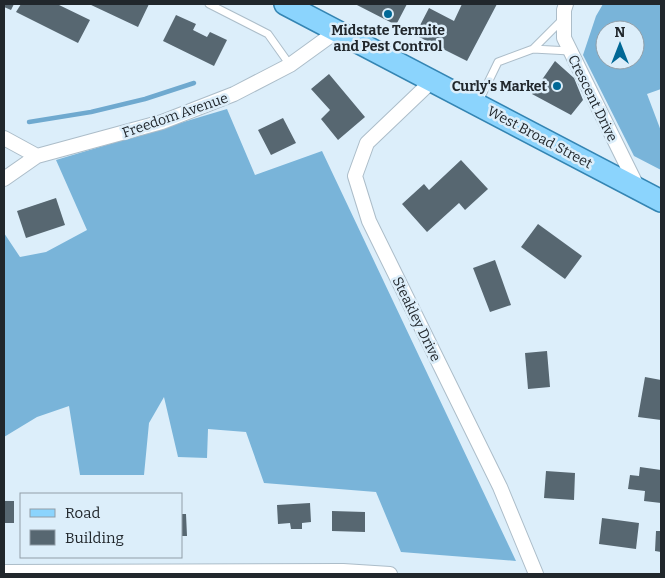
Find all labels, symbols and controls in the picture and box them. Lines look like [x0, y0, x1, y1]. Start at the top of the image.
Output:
marker: Midstate Termite and Pest Control [382, 8, 394, 20]
north arrow [595, 20, 645, 70]
place label: Midstate Termite and Pest Control [331, 22, 445, 55]
text: N [615, 24, 626, 41]
street label: Crescent Drive [564, 52, 621, 144]
place label: Curly's Market [452, 78, 547, 95]
marker: Curly's Market [551, 80, 563, 92]
street label: Freedom Avenue [120, 89, 230, 142]
street label: West Broad Street [484, 103, 595, 172]
street label: Steakley Drive [389, 274, 444, 364]
legend [20, 493, 182, 558]
text: Road [65, 504, 100, 522]
text: Building [65, 529, 124, 547]

